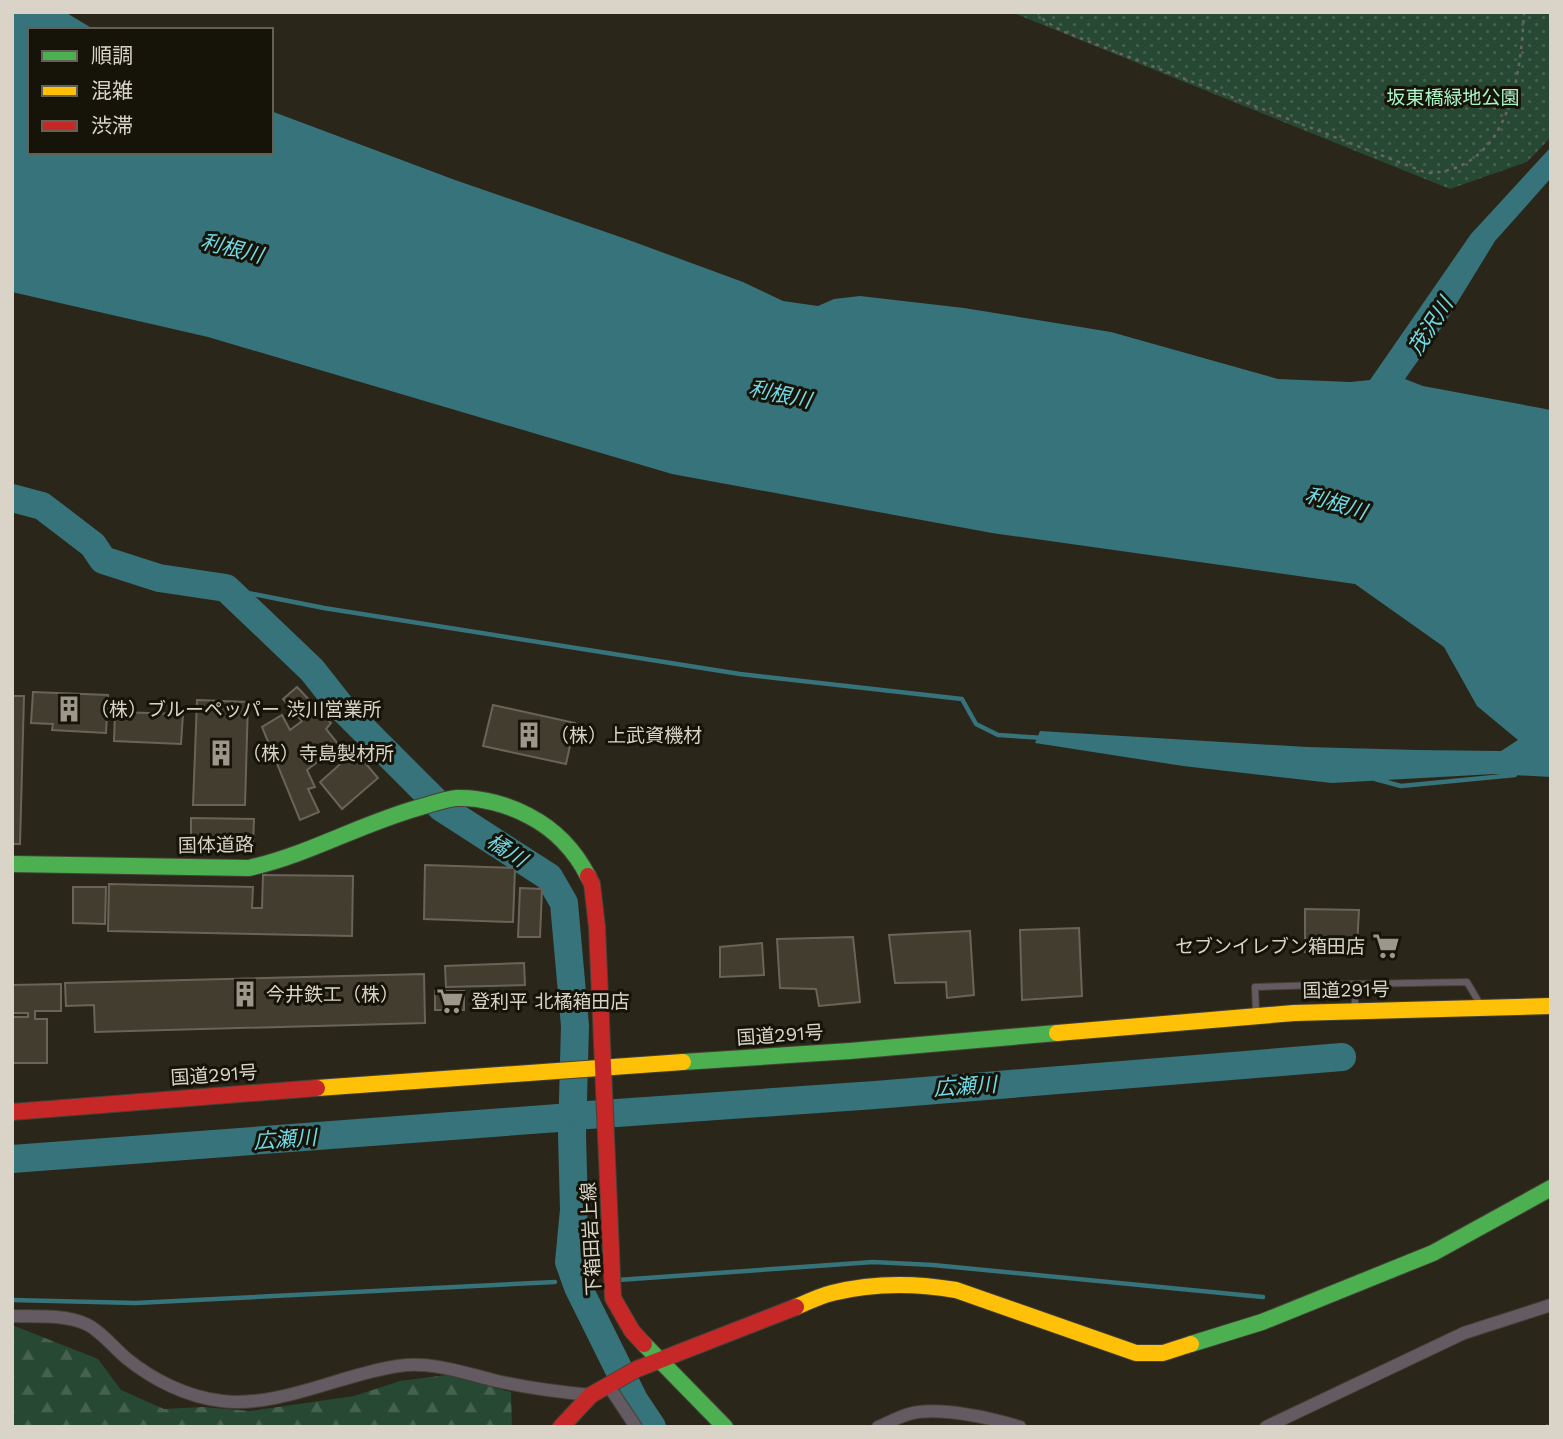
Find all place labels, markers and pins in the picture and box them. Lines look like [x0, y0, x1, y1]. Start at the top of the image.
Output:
building icon: （株）ブルーペッパー 渋川営業所 [54, 694, 84, 724]
place label: （株）ブルーペッパー 渋川営業所 [90, 698, 381, 721]
building icon: （株）上武資機材 [514, 720, 544, 750]
place label: （株）上武資機材 [550, 724, 702, 747]
building icon: （株）寺島製材所 [206, 738, 236, 768]
place label: （株）寺島製材所 [242, 742, 394, 765]
supermarket icon: セブンイレブン箱田店 [1371, 931, 1401, 961]
place label: セブンイレブン箱田店 [1175, 935, 1365, 958]
building icon: 今井鉄工（株） [230, 979, 260, 1009]
place label: 今井鉄工（株） [266, 983, 399, 1006]
supermarket icon: 登利平 北橘箱田店 [435, 986, 465, 1016]
place label: 登利平 北橘箱田店 [471, 990, 629, 1013]

